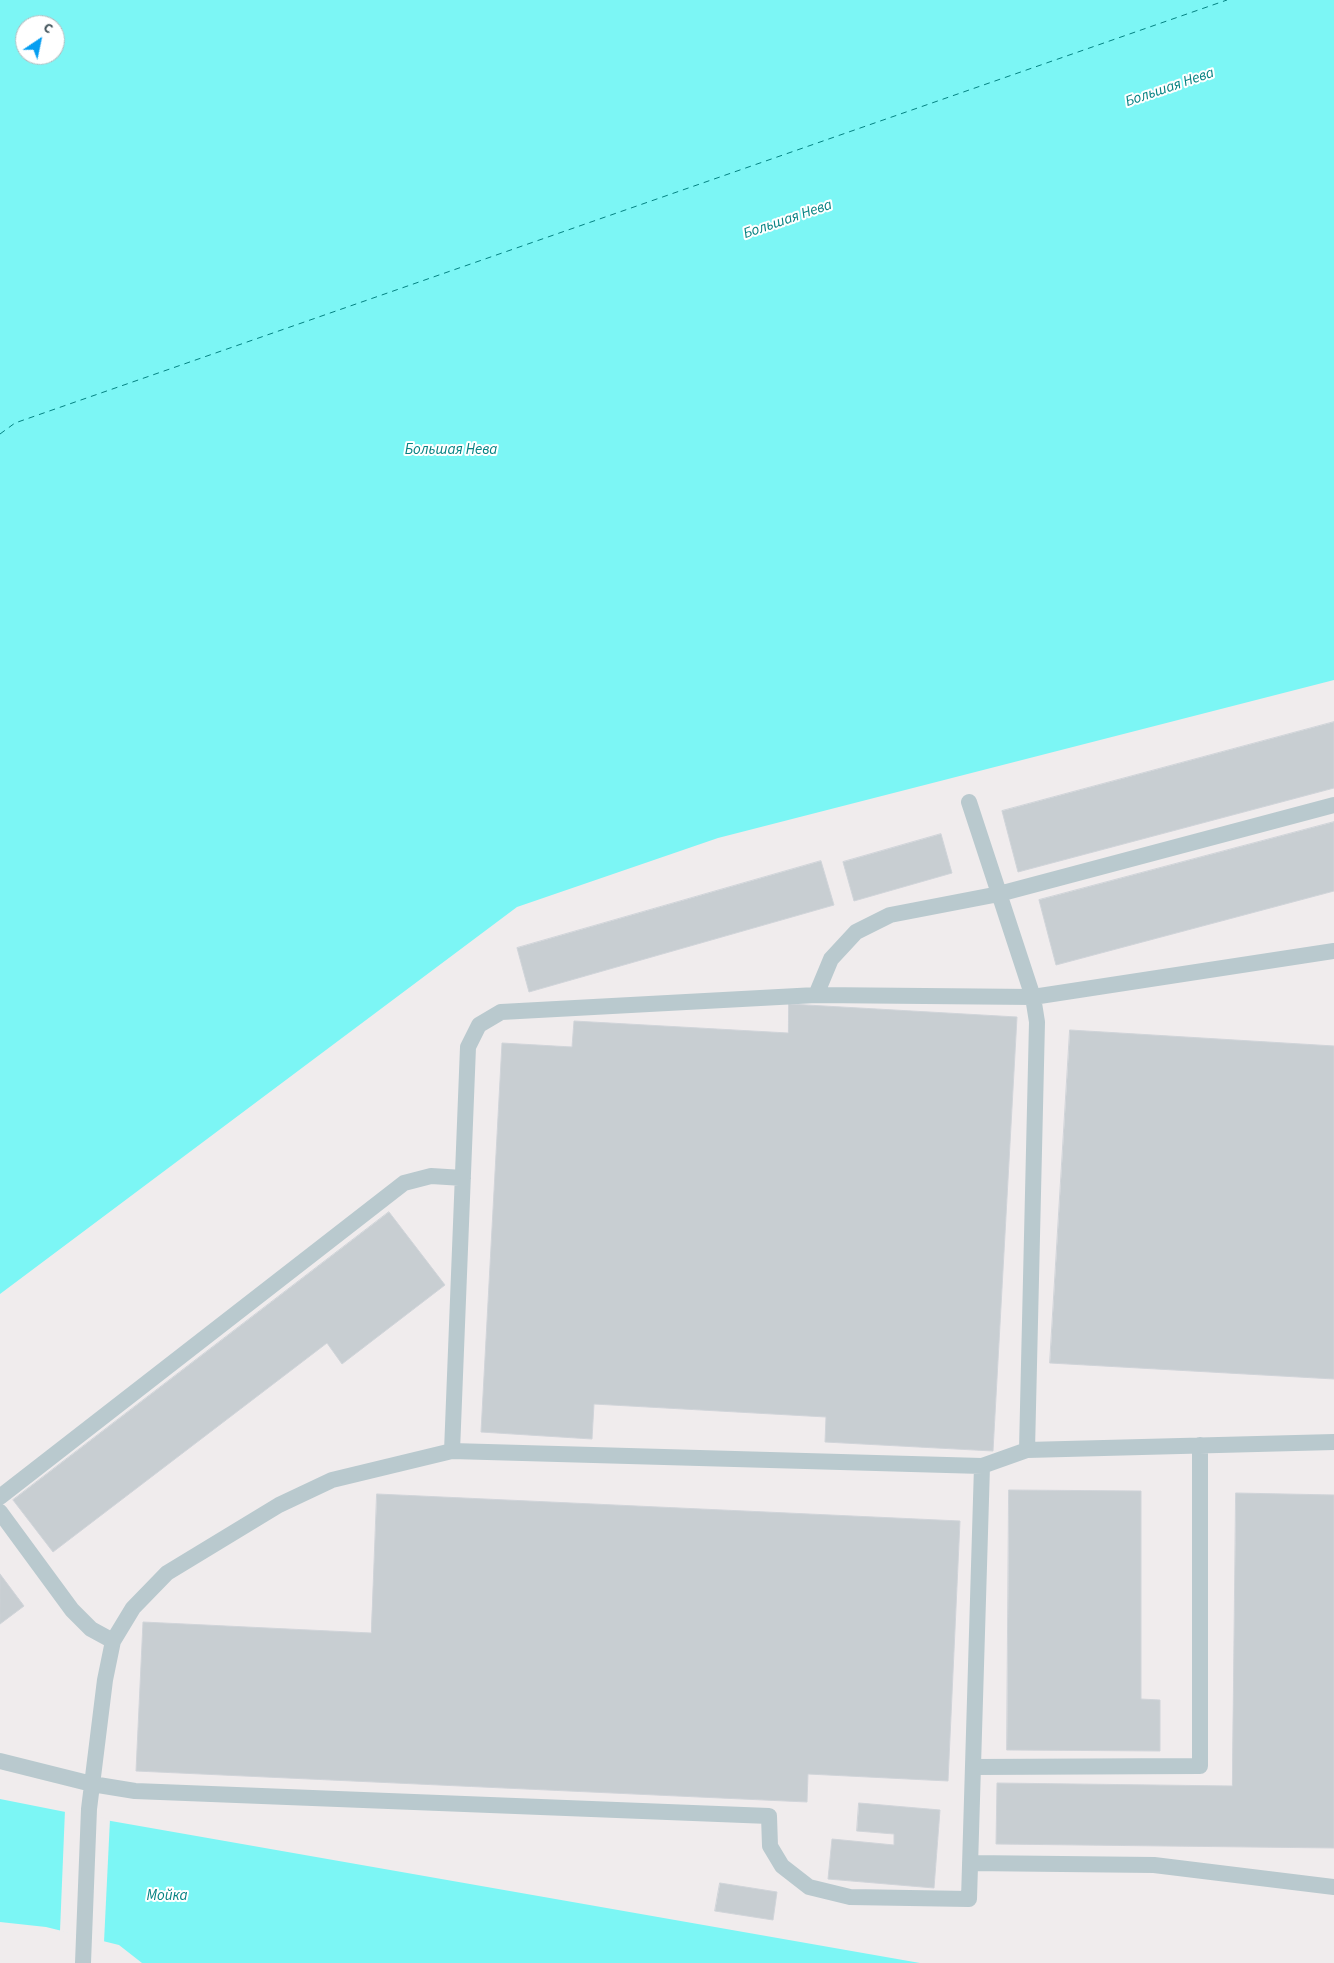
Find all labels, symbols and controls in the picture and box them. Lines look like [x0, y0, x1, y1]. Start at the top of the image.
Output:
north arrow [15, 15, 65, 65]
text: С [39, 18, 57, 39]
water label: Большая Нева [1123, 64, 1217, 112]
water label: Большая Нева [741, 196, 835, 244]
water label: Большая Нева [405, 442, 497, 460]
water label: Мойка [146, 1888, 188, 1906]

